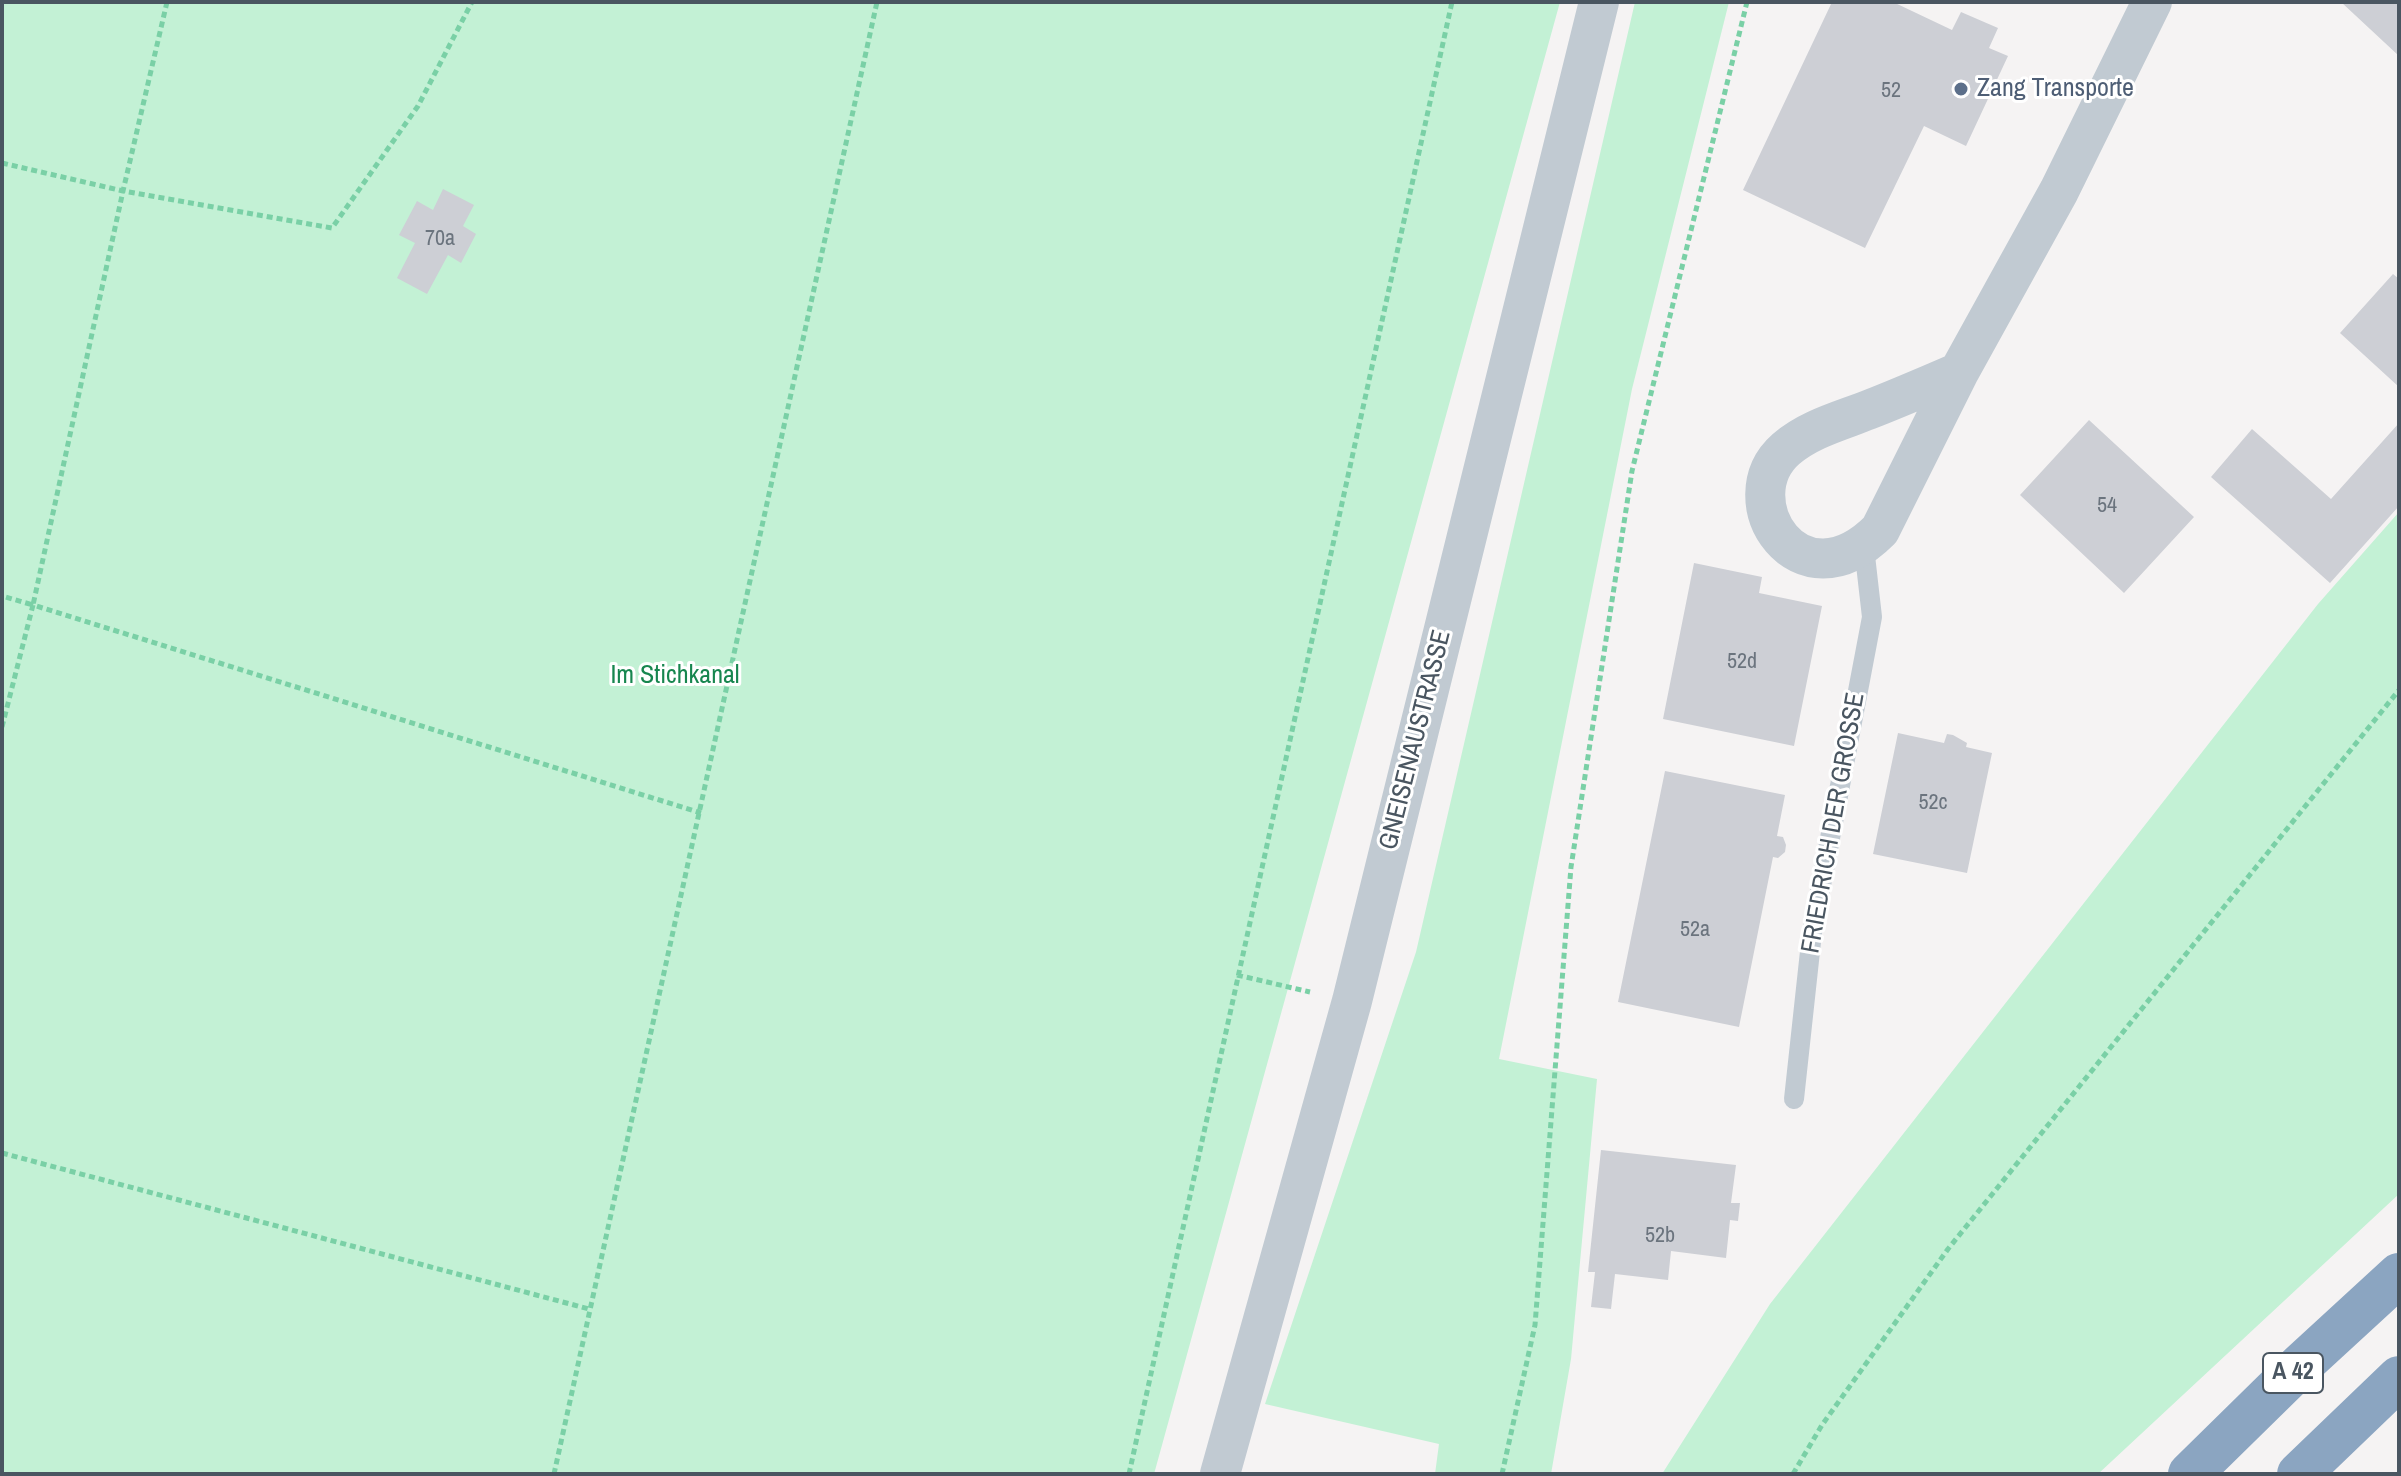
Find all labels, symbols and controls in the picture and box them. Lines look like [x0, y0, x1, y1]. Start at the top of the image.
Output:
place label: Zang Transporte [1977, 73, 2134, 105]
house number: 52 [1881, 78, 1901, 104]
marker: Zang Transporte [1952, 80, 1970, 98]
house number: 70a [425, 226, 455, 252]
house number: 54 [2097, 493, 2117, 519]
street label: GNEISENAUSTRASSE [1374, 627, 1458, 853]
house number: 52d [1727, 649, 1757, 675]
park label: Im Stichkanal [610, 660, 740, 692]
street label: FRIEDRICH DER GROSSE [1796, 690, 1872, 956]
house number: 52c [1918, 790, 1948, 816]
house number: 52a [1680, 917, 1710, 943]
house number: 52b [1645, 1223, 1675, 1249]
road number: A 42 [2263, 1353, 2323, 1393]

